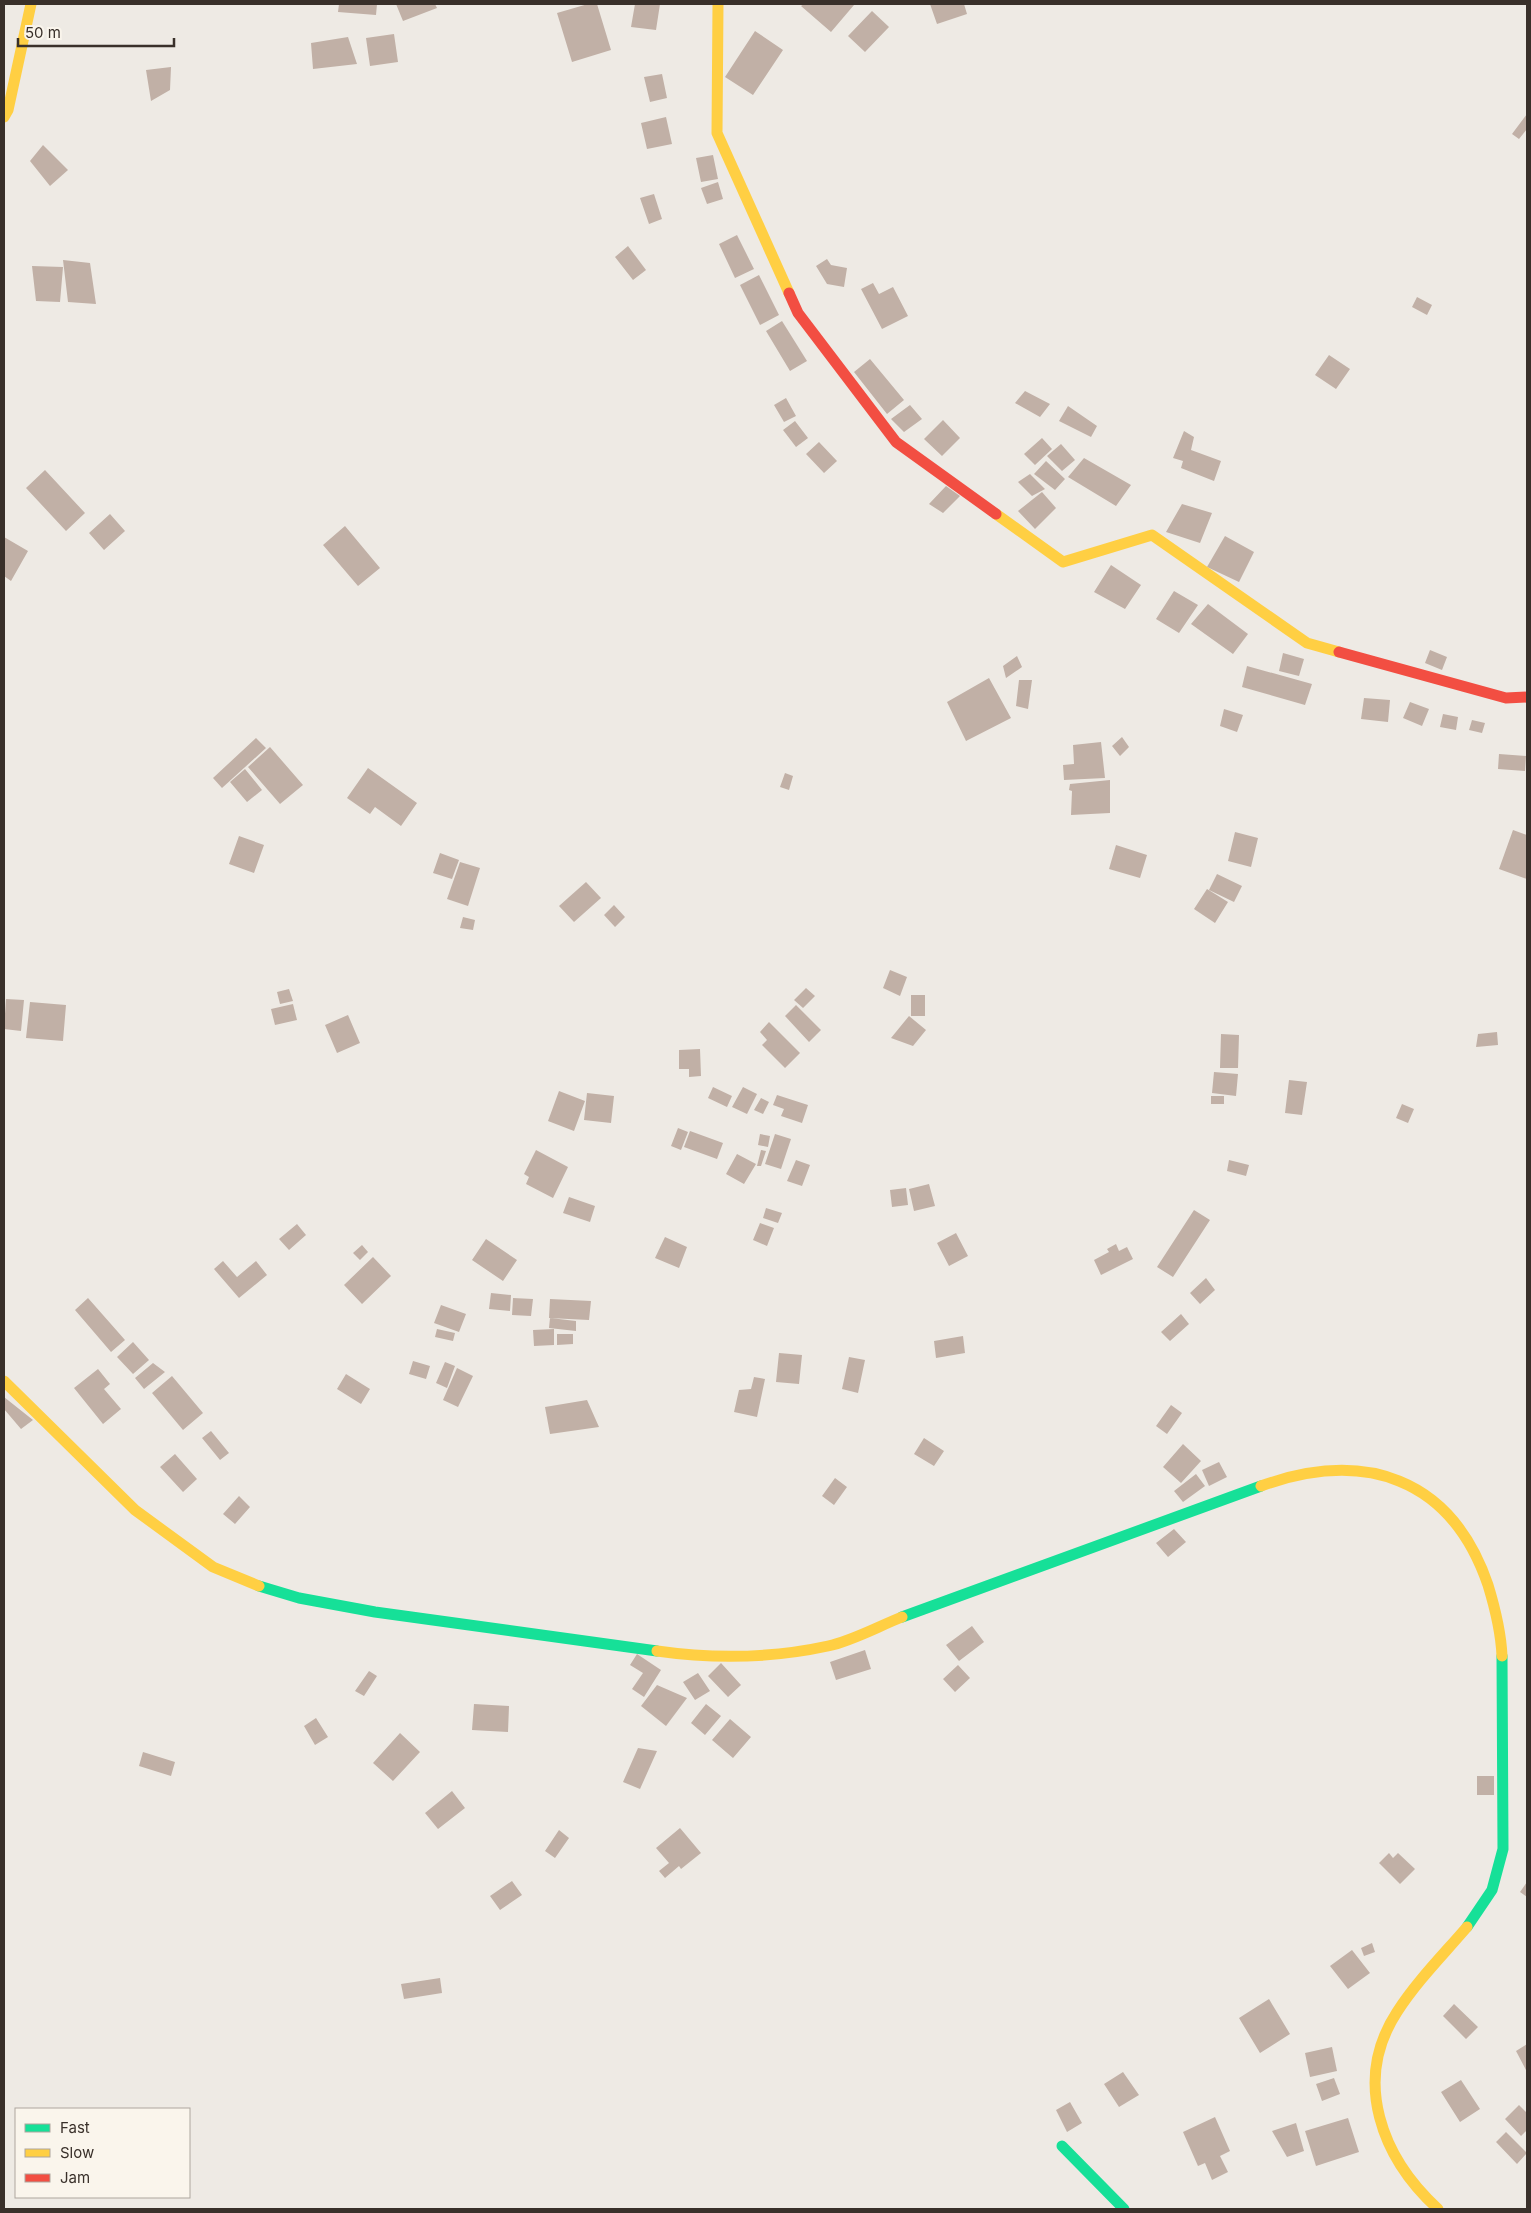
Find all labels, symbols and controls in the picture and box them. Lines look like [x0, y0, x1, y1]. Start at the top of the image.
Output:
scale bar [18, 15, 174, 47]
text: 50 m [25, 23, 61, 42]
legend [15, 2108, 190, 2198]
text: Fast [60, 2118, 90, 2137]
text: Slow [60, 2143, 94, 2162]
text: Jam [60, 2168, 90, 2187]

